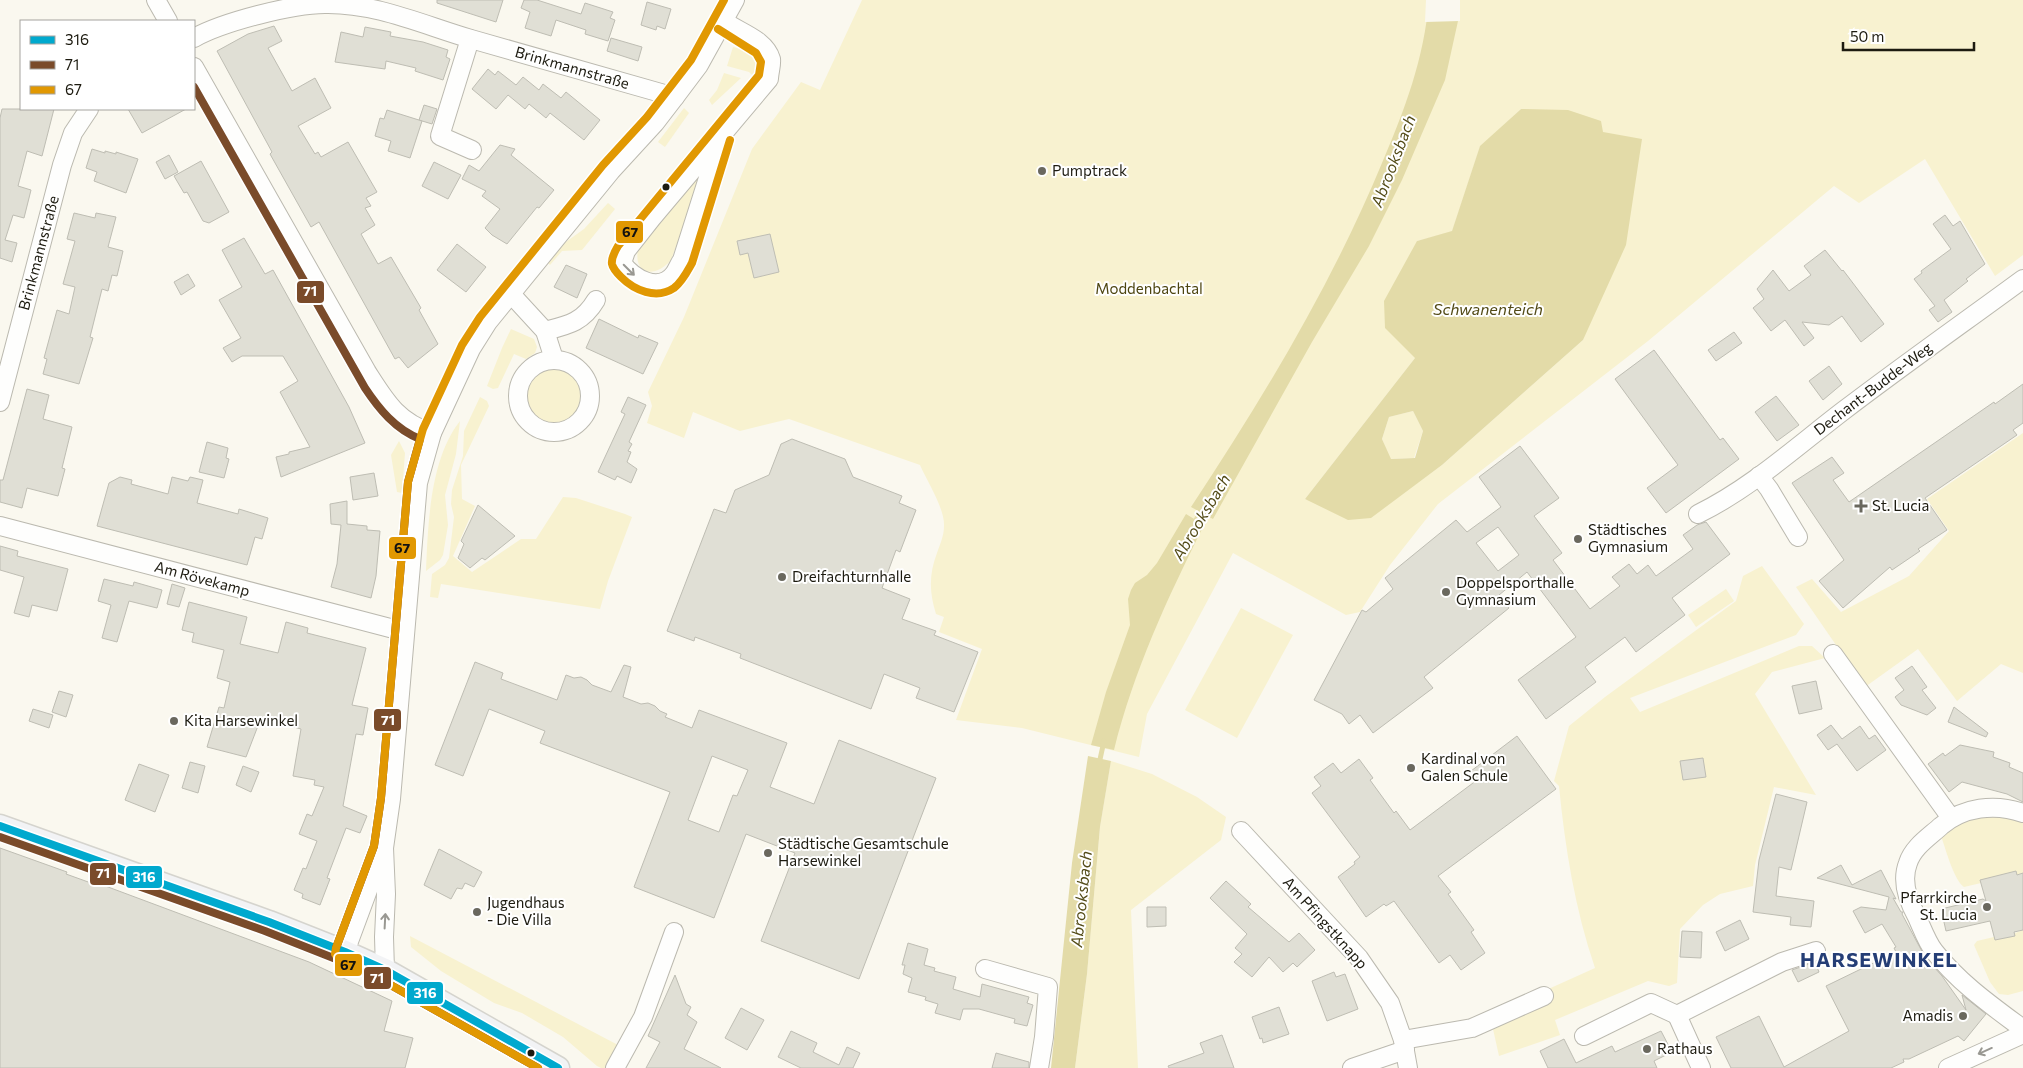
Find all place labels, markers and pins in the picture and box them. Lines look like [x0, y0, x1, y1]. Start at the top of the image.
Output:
place label: Pumptrack [1052, 161, 1127, 179]
marker: Pumptrack [1036, 165, 1048, 177]
unlabelled marker [661, 182, 671, 192]
place label: St. Lucia [1872, 496, 1929, 514]
marker: St. Lucia [1854, 499, 1868, 513]
place label: Städtisches Gymnasium [1588, 520, 1668, 555]
marker: Städtisches Gymnasium [1572, 533, 1584, 545]
place label: Dreifachturnhalle [792, 567, 911, 585]
marker: Dreifachturnhalle [776, 571, 788, 583]
place label: Doppelsporthalle Gymnasium [1456, 573, 1574, 608]
marker: Doppelsporthalle Gymnasium [1440, 586, 1452, 598]
place label: Kita Harsewinkel [184, 711, 298, 729]
marker: Kita Harsewinkel [168, 715, 180, 727]
place label: Kardinal von Galen Schule [1421, 749, 1508, 784]
marker: Kardinal von Galen Schule [1405, 762, 1417, 774]
place label: Städtische Gesamtschule Harsewinkel [778, 834, 949, 869]
marker: Städtische Gesamtschule Harsewinkel [762, 847, 774, 859]
place label: Pfarrkirche St. Lucia [1900, 888, 1977, 923]
place label: Jugendhaus - Die Villa [487, 893, 565, 928]
marker: Pfarrkirche St. Lucia [1981, 901, 1993, 913]
marker: Jugendhaus - Die Villa [471, 906, 483, 918]
place label: Amadis [1902, 1006, 1953, 1024]
marker: Amadis [1957, 1010, 1969, 1022]
place label: Rathaus [1657, 1039, 1713, 1057]
marker: Rathaus [1641, 1043, 1653, 1055]
unlabelled marker [526, 1048, 536, 1058]

